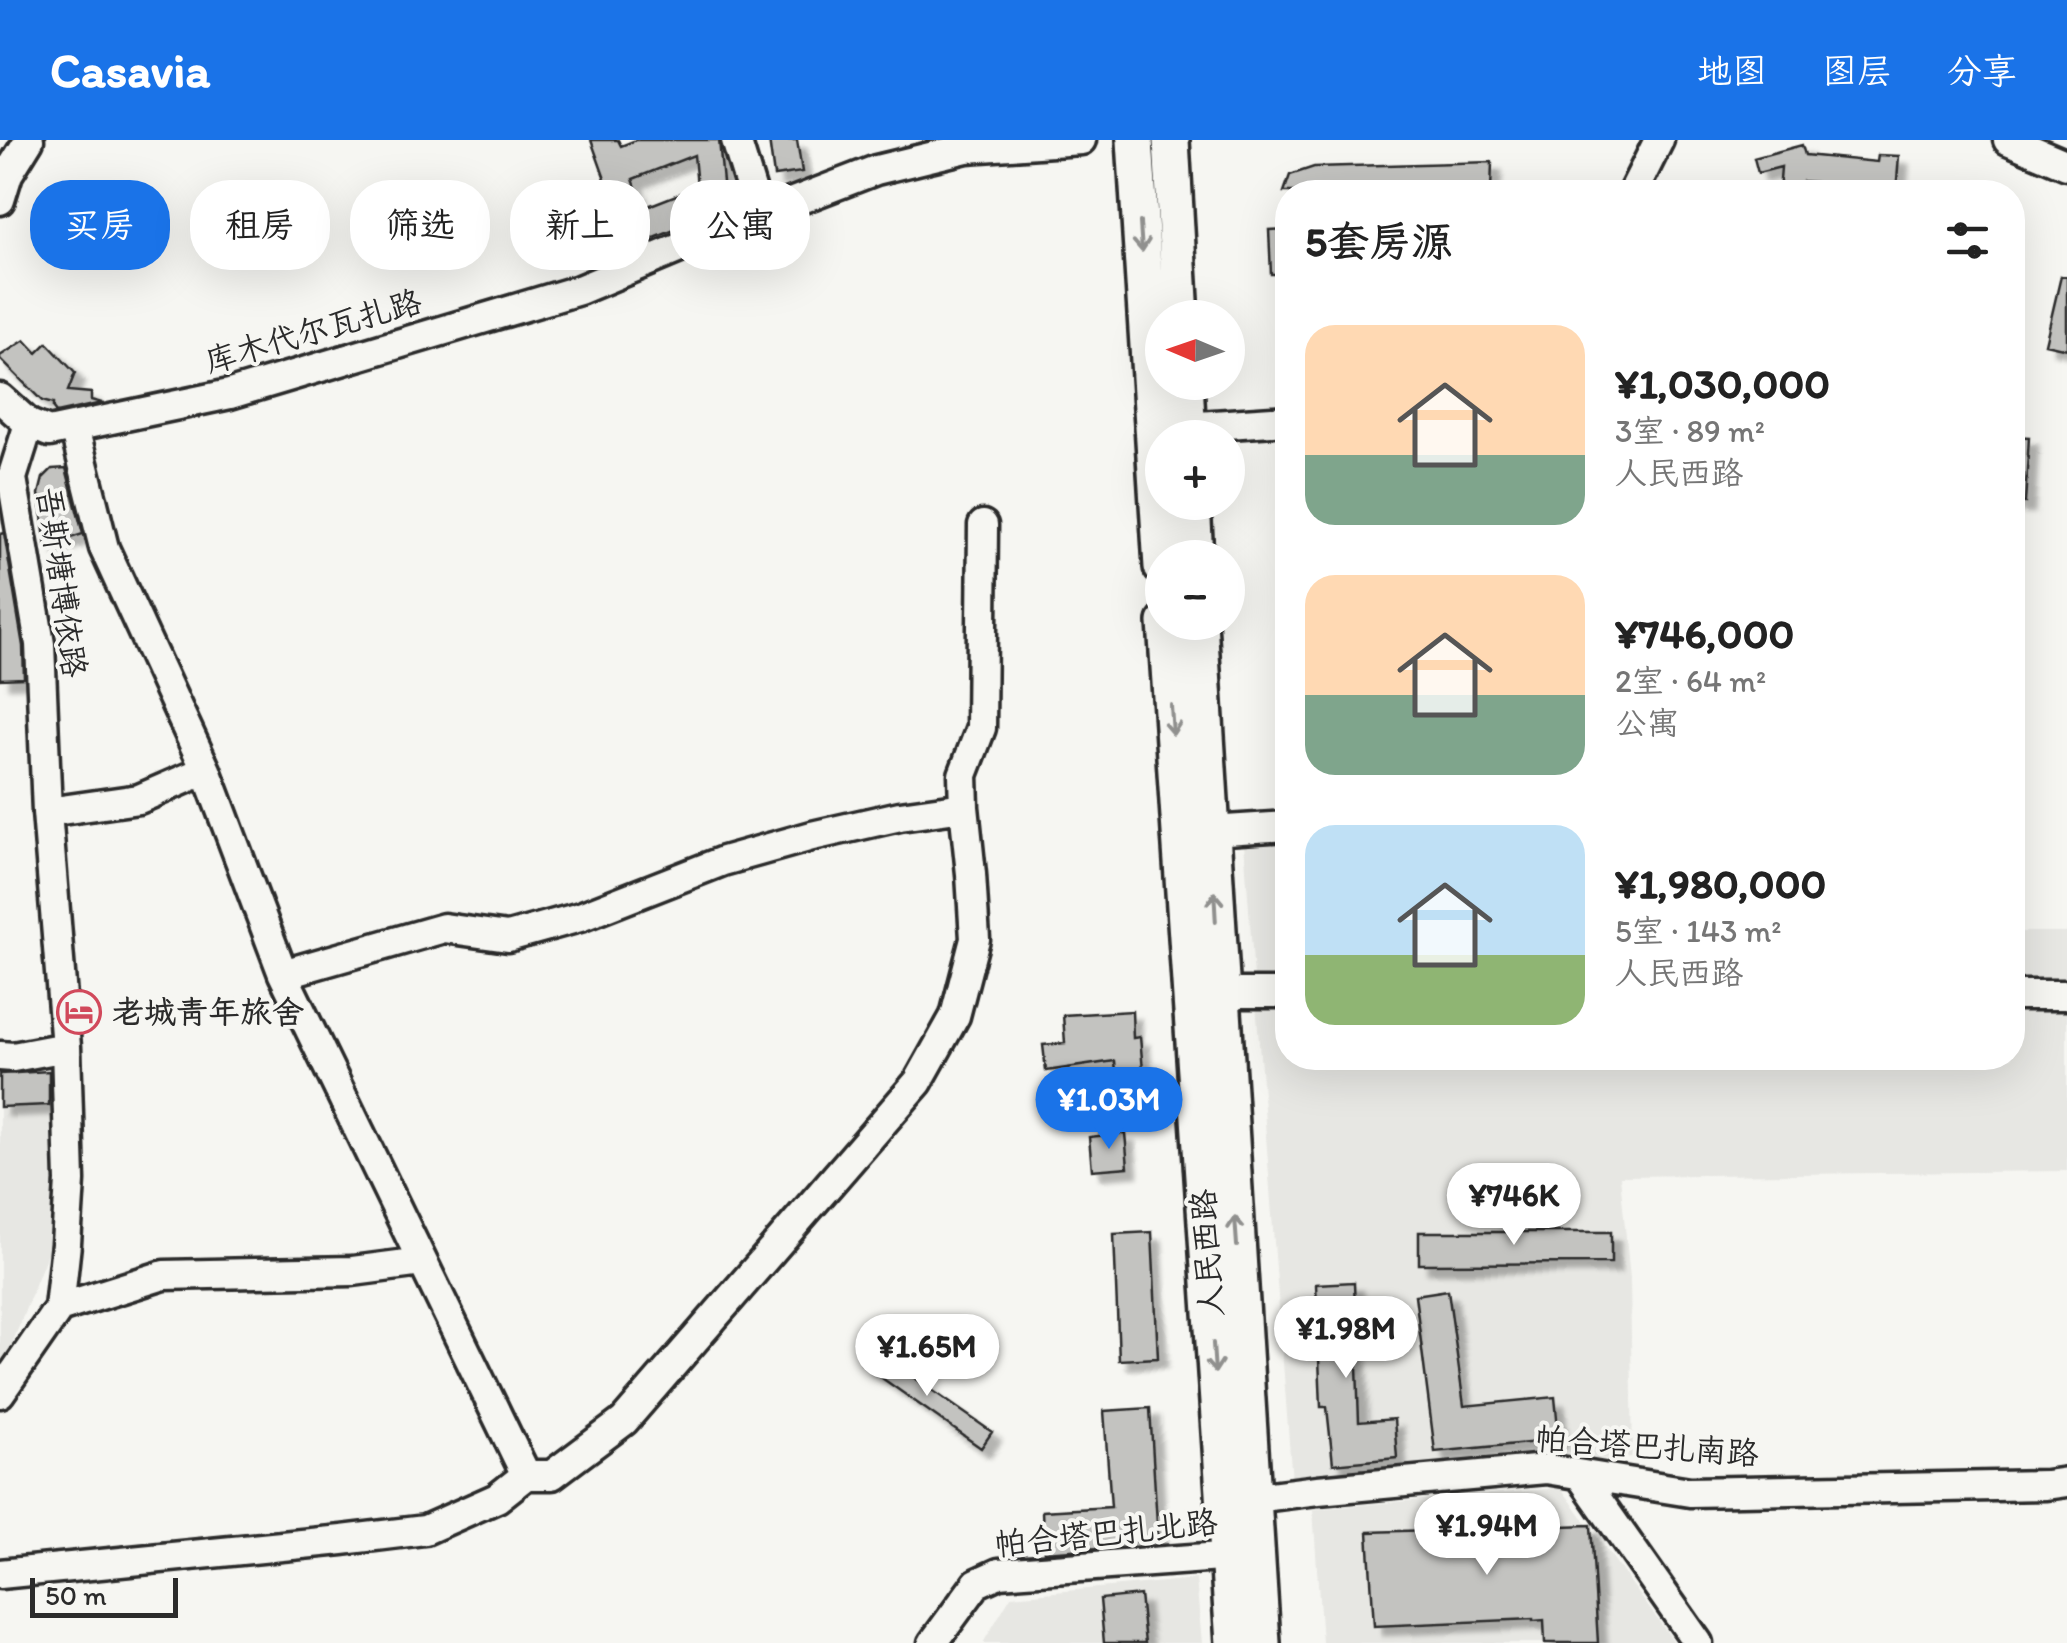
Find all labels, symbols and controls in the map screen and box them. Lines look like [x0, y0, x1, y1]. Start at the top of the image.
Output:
text: Casavia [50, 41, 210, 99]
text: 地图 [1697, 50, 1767, 92]
text: 图层 [1822, 50, 1892, 92]
text: 分享 [1947, 50, 2017, 92]
chip: 买房 [30, 180, 170, 270]
chip: 租房 [190, 180, 330, 270]
chip: 筛选 [350, 180, 490, 270]
chip: 新上 [510, 180, 650, 270]
chip: 公寓 [670, 180, 810, 270]
icon: filters [1940, 213, 1995, 268]
text: 5套房源 [1305, 216, 1453, 267]
one-way arrow [1132, 221, 1151, 253]
street label: 库木代尔瓦扎路 [200, 282, 426, 380]
north arrow [1145, 300, 1245, 400]
map controls [1145, 300, 1245, 640]
text: ¥1,030,000 [1615, 358, 1830, 409]
icon: home [1385, 365, 1505, 485]
text: 3室 · 89 m² [1615, 412, 1765, 450]
button: + [1145, 420, 1245, 520]
text: 人民西路 [1615, 454, 1743, 492]
street label: 吾斯塘博依路 [30, 484, 94, 680]
button: − [1145, 540, 1245, 640]
text: ¥746,000 [1615, 608, 1794, 659]
icon: home [1385, 615, 1505, 735]
text: 2室 · 64 m² [1615, 662, 1766, 700]
one-way arrow [1163, 703, 1182, 735]
text: 公寓 [1615, 704, 1679, 742]
text: ¥1,980,000 [1615, 858, 1826, 909]
icon: home [1385, 865, 1505, 985]
one-way arrow [1206, 891, 1225, 924]
text: 5室 · 143 m² [1615, 912, 1782, 950]
text: 人民西路 [1615, 954, 1743, 992]
hotel icon: 老城青年旅舍 [56, 989, 102, 1035]
place label: 老城青年旅舍 [112, 993, 304, 1031]
pin: ¥1.03M [1028, 1067, 1190, 1152]
text: ¥1.03M [1058, 1080, 1160, 1118]
pin: ¥746K [1444, 1163, 1584, 1248]
text: ¥746K [1469, 1176, 1559, 1214]
street label: 人民西路 [1184, 1188, 1230, 1318]
one-way arrow [1226, 1216, 1245, 1248]
pin: ¥1.98M [1265, 1296, 1427, 1381]
text: ¥1.98M [1296, 1309, 1396, 1347]
pin: ¥1.65M [846, 1314, 1008, 1399]
text: ¥1.65M [877, 1327, 977, 1365]
one-way arrow [1205, 1342, 1224, 1374]
street label: 帕合塔巴扎南路 [1534, 1419, 1760, 1473]
pin: ¥1.94M [1406, 1493, 1568, 1578]
street label: 帕合塔巴扎北路 [993, 1502, 1219, 1564]
text: ¥1.94M [1436, 1506, 1538, 1544]
scale bar [30, 1573, 178, 1618]
text: 50 m [45, 1578, 107, 1612]

